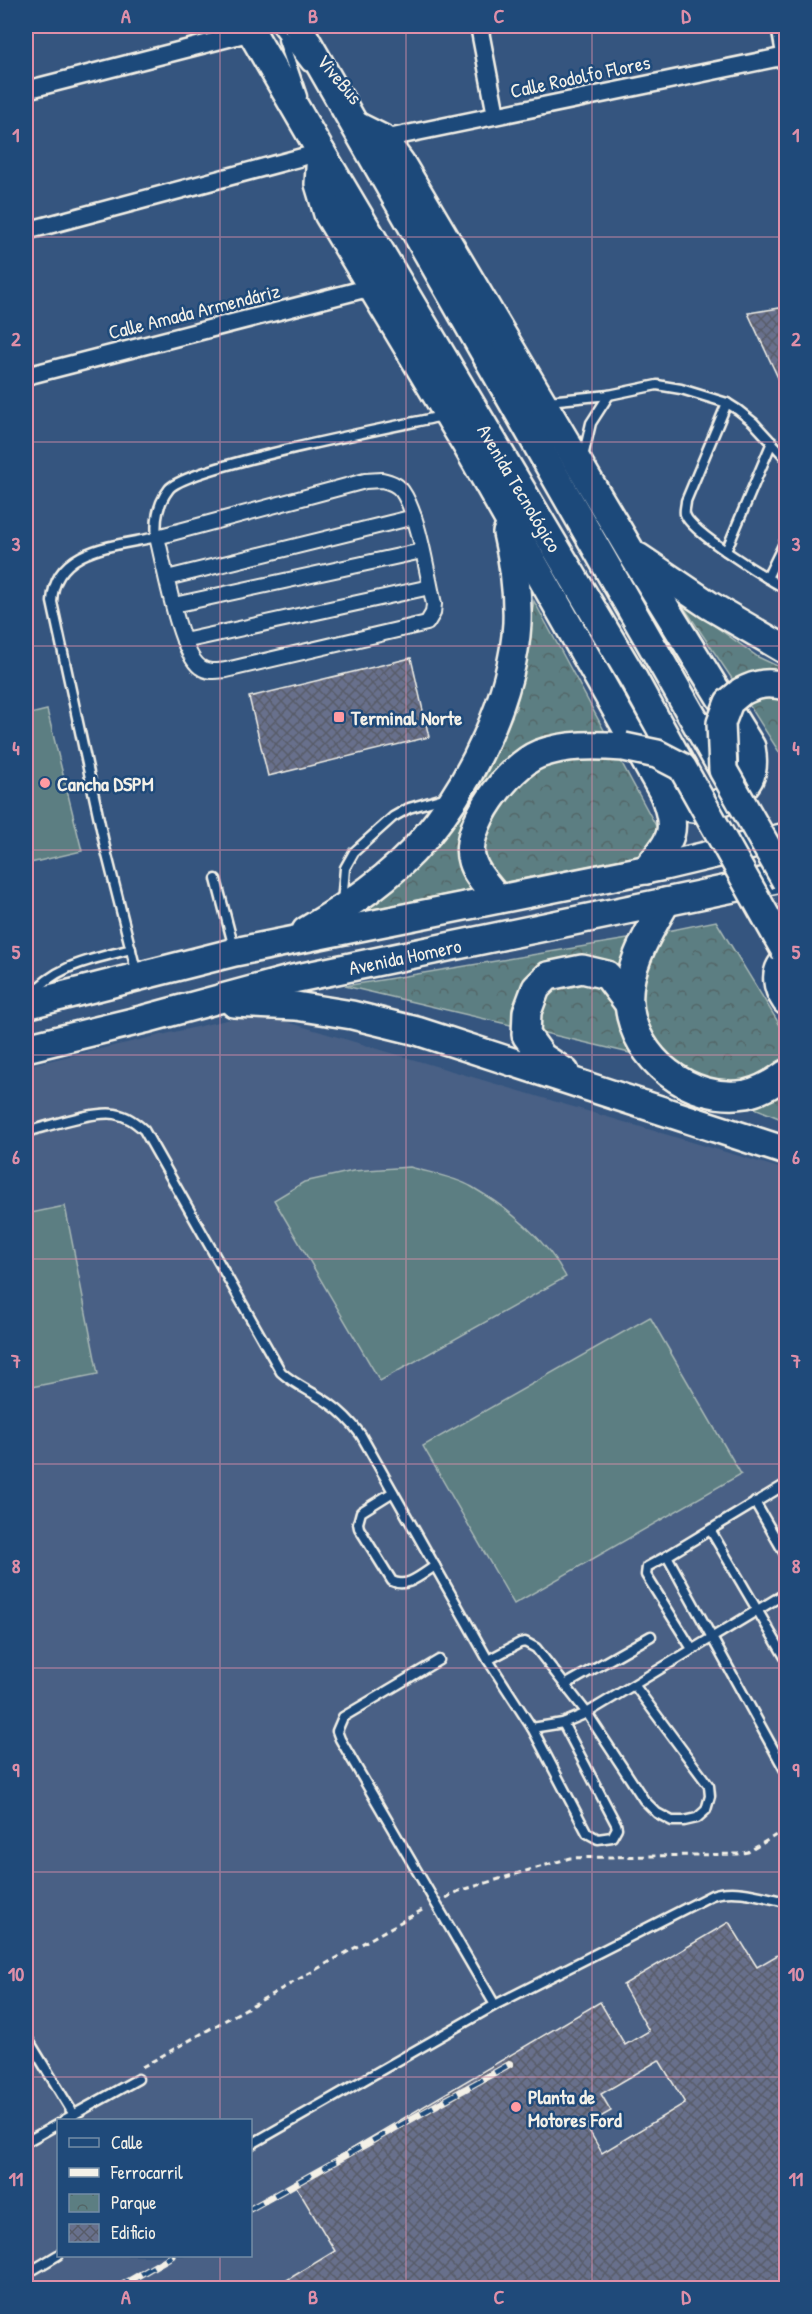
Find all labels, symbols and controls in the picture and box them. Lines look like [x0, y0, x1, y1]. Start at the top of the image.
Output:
text: A [121, 2, 131, 29]
text: B [308, 2, 318, 29]
text: C [494, 2, 505, 29]
text: D [681, 2, 691, 29]
street label: ViveBus [311, 48, 369, 110]
street label: Calle Rodolfo Flores [508, 48, 653, 104]
text: 1 [12, 121, 20, 148]
text: 1 [792, 121, 800, 148]
street label: Calle Amada Armendáriz [105, 277, 283, 345]
text: 2 [11, 325, 21, 352]
text: 2 [791, 325, 801, 352]
street label: Avenida Tecnológico [472, 419, 569, 557]
text: 3 [12, 530, 21, 557]
text: 3 [792, 530, 801, 557]
place label: Terminal Norte [350, 704, 462, 731]
marker: Terminal Norte [332, 710, 346, 724]
text: 4 [12, 734, 20, 761]
text: 4 [792, 734, 800, 761]
place label: Cancha DSPM [57, 770, 154, 797]
marker: Cancha DSPM [38, 776, 52, 790]
street label: Avenida Homero [346, 931, 464, 981]
text: 5 [12, 938, 21, 965]
text: 5 [792, 938, 801, 965]
text: 6 [12, 1143, 20, 1170]
text: 6 [792, 1143, 800, 1170]
text: 7 [10, 1347, 21, 1374]
text: 7 [790, 1347, 801, 1374]
text: 8 [12, 1552, 21, 1579]
text: 8 [792, 1552, 801, 1579]
text: 9 [12, 1756, 20, 1783]
text: 9 [792, 1756, 800, 1783]
text: 10 [8, 1960, 24, 1987]
text: 10 [788, 1960, 804, 1987]
place label: Planta de Motores Ford [528, 2083, 622, 2133]
marker: Planta de Motores Ford [509, 2100, 523, 2114]
legend [57, 2119, 252, 2257]
text: Calle [111, 2130, 143, 2155]
text: Ferrocarril [110, 2160, 183, 2185]
text: 11 [9, 2165, 23, 2192]
text: 11 [789, 2165, 803, 2192]
text: Parque [111, 2190, 156, 2215]
text: Edificio [111, 2220, 155, 2245]
text: A [121, 2283, 131, 2310]
text: B [308, 2283, 318, 2310]
text: C [494, 2283, 505, 2310]
text: D [681, 2283, 691, 2310]

